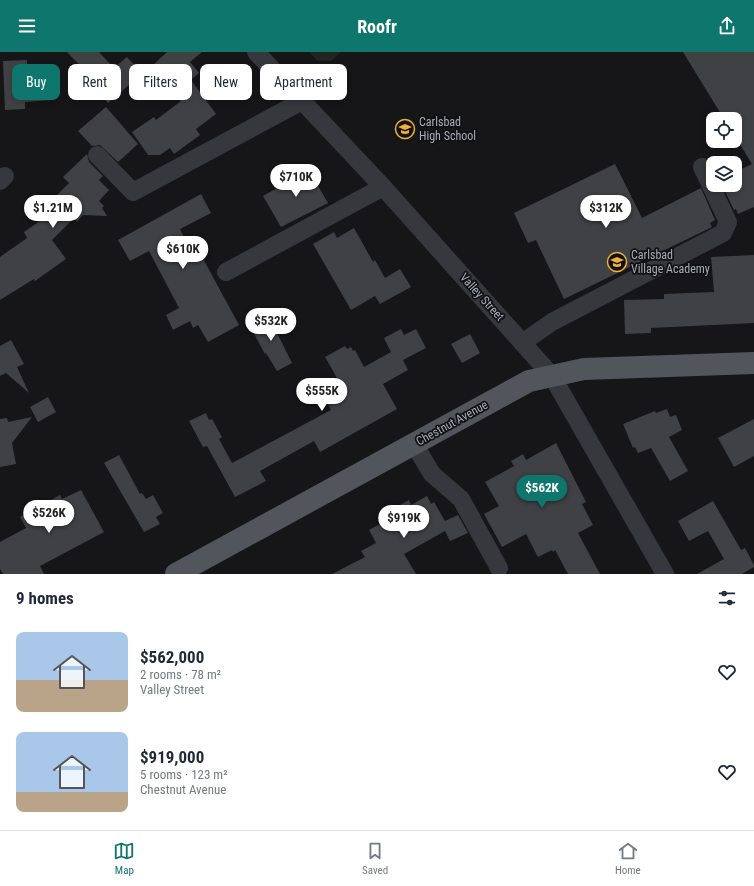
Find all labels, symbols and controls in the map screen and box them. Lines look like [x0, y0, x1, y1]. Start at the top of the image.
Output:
icon: menu [16, 15, 38, 37]
icon: share [716, 15, 738, 37]
text: Roofr [357, 16, 397, 37]
chip: Buy [12, 64, 60, 100]
chip: Rent [68, 64, 121, 100]
chip: Filters [129, 64, 192, 100]
chip: New [200, 64, 252, 100]
chip: Apartment [260, 64, 347, 100]
map controls [706, 112, 742, 192]
button: locate [706, 112, 742, 148]
place label: Carlsbad High School [419, 115, 476, 143]
school or university icon: Carlsbad High School [394, 118, 416, 140]
button: layers [706, 156, 742, 192]
pin: $710K [268, 164, 324, 198]
text: $710K [279, 169, 313, 184]
pin: $1.21M [20, 195, 86, 229]
pin: $312K [578, 195, 634, 229]
text: $1.21M [33, 200, 73, 215]
text: $312K [589, 200, 623, 215]
pin: $610K [155, 236, 211, 270]
text: $610K [166, 241, 200, 256]
place label: Carlsbad Village Academy [631, 248, 710, 276]
school or university icon: Carlsbad Village Academy [606, 251, 628, 273]
street label: Valley Street [457, 270, 507, 324]
pin: $532K [243, 308, 299, 342]
text: $532K [254, 313, 288, 328]
pin: $555K [294, 378, 350, 412]
text: $555K [305, 383, 339, 398]
street label: Chestnut Avenue [414, 397, 491, 448]
pin: $562K [514, 475, 570, 509]
text: $562K [525, 480, 559, 495]
pin: $526K [21, 500, 77, 534]
text: $526K [32, 505, 66, 520]
pin: $919K [376, 505, 432, 539]
text: $919K [387, 510, 421, 525]
icon: filters [716, 587, 738, 609]
text: 9 homes [16, 588, 74, 608]
text: $562,000 [140, 647, 204, 667]
icon: home [48, 648, 96, 696]
icon: heart [716, 661, 738, 683]
text: 2 rooms · 78 m² [140, 667, 221, 682]
text: Valley Street [140, 682, 204, 697]
text: $919,000 [140, 747, 204, 767]
icon: home [48, 748, 96, 796]
icon: heart [716, 761, 738, 783]
text: 5 rooms · 123 m² [140, 767, 227, 782]
text: Chestnut Avenue [140, 782, 226, 797]
tab: Map [113, 840, 135, 877]
tab: Saved [362, 840, 388, 877]
tab: Home [615, 840, 641, 877]

